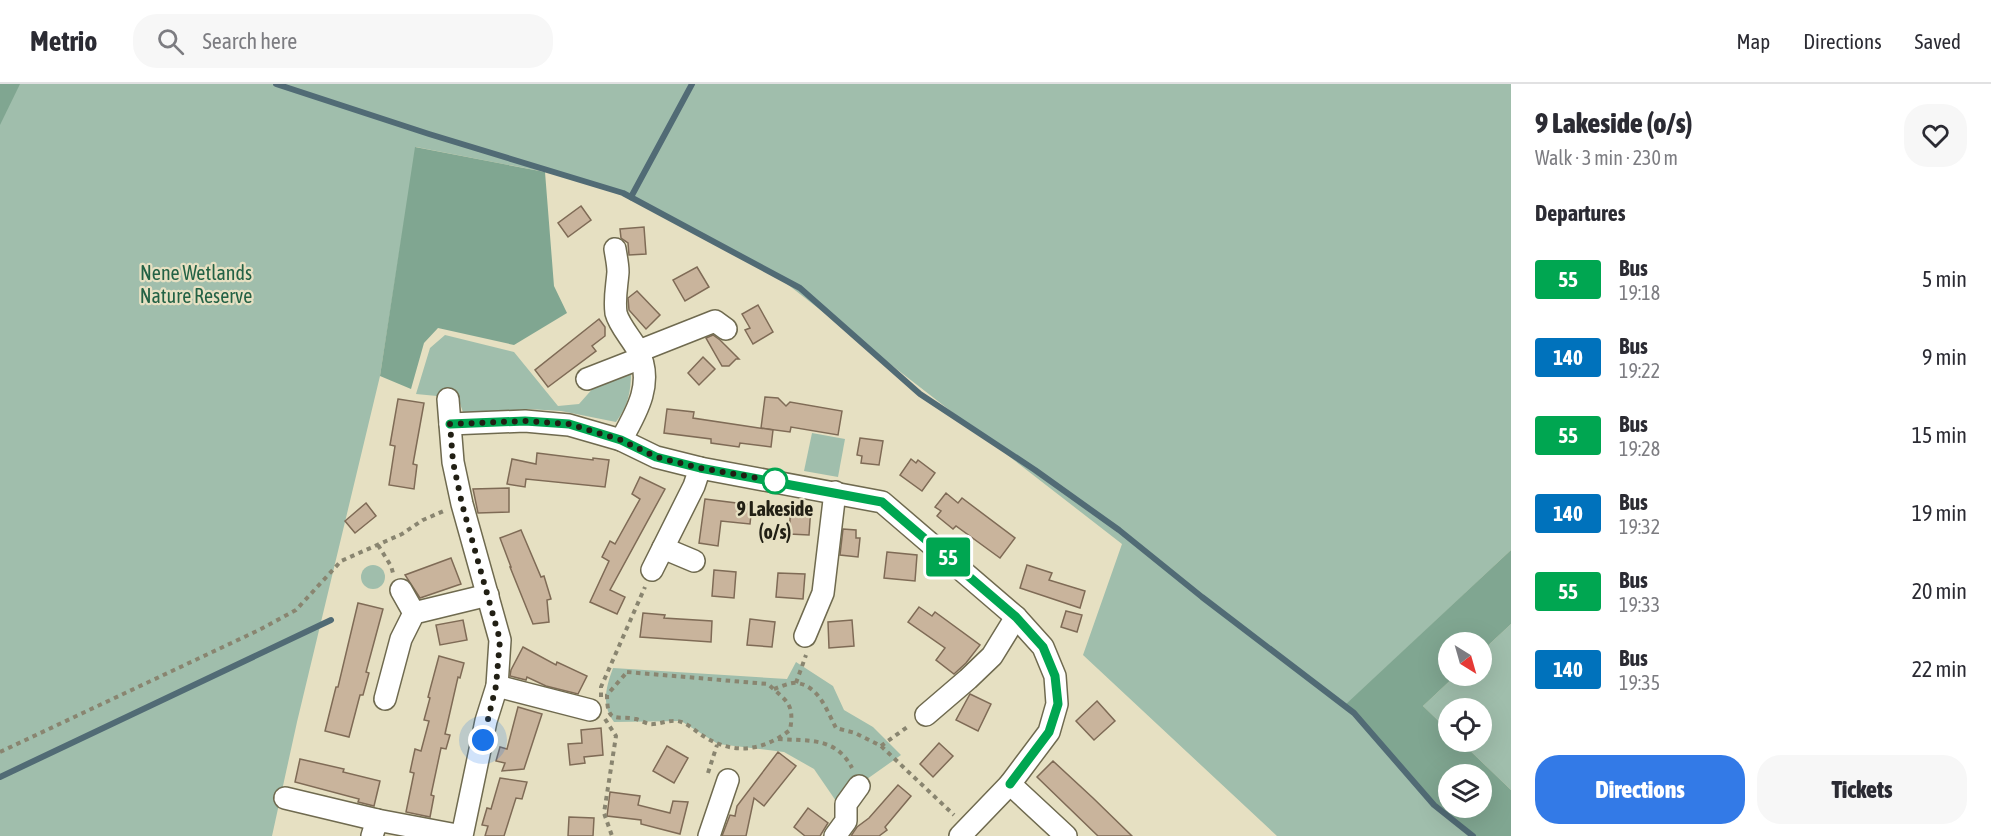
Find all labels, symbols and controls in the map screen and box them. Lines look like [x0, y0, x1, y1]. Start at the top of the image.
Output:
search box [133, 14, 553, 68]
text: Metrio [30, 25, 97, 57]
icon: search [154, 25, 187, 58]
text: Search here [202, 28, 297, 54]
text: Map [1736, 29, 1770, 53]
text: Directions [1803, 29, 1882, 53]
text: Saved [1915, 29, 1961, 53]
button: heart [1904, 104, 1967, 167]
text: 9 Lakeside (o/s) [1535, 107, 1692, 139]
text: Walk · 3 min · 230 m [1535, 146, 1678, 169]
text: Departures [1535, 200, 1625, 226]
text: Bus [1619, 255, 1648, 281]
park label: Nene Wetlands Nature Reserve [140, 261, 252, 307]
text: 5 min [1922, 266, 1967, 292]
text: 55 [1558, 267, 1578, 291]
text: 19:18 [1619, 281, 1660, 304]
text: Bus [1619, 333, 1648, 359]
text: 9 min [1922, 344, 1967, 370]
text: 140 [1553, 345, 1583, 369]
text: 19:22 [1619, 359, 1660, 382]
text: Bus [1619, 411, 1648, 437]
text: 15 min [1912, 422, 1967, 448]
text: 55 [1558, 423, 1578, 447]
text: 19:28 [1619, 437, 1660, 460]
marker: 9 Lakeside (o/s) [762, 468, 788, 494]
text: Bus [1619, 489, 1648, 515]
place label: 9 Lakeside (o/s) [737, 497, 813, 543]
text: 19 min [1912, 500, 1967, 526]
text: 140 [1553, 501, 1583, 525]
text: 19:32 [1619, 515, 1660, 538]
line badge: 55 [921, 538, 975, 576]
text: 55 [938, 545, 958, 569]
text: Bus [1619, 567, 1648, 593]
text: 20 min [1912, 578, 1967, 604]
text: 55 [1558, 579, 1578, 603]
text: 19:33 [1619, 593, 1660, 616]
north arrow [1438, 632, 1492, 686]
map controls [1438, 632, 1492, 818]
text: Bus [1619, 645, 1648, 671]
text: 22 min [1912, 656, 1967, 682]
text: 140 [1553, 657, 1583, 681]
text: 19:35 [1619, 671, 1660, 694]
button: locate [1438, 698, 1492, 752]
your location [468, 725, 498, 755]
button: Directions [1535, 755, 1745, 824]
button: Tickets [1757, 755, 1967, 824]
button: layers [1438, 764, 1492, 818]

